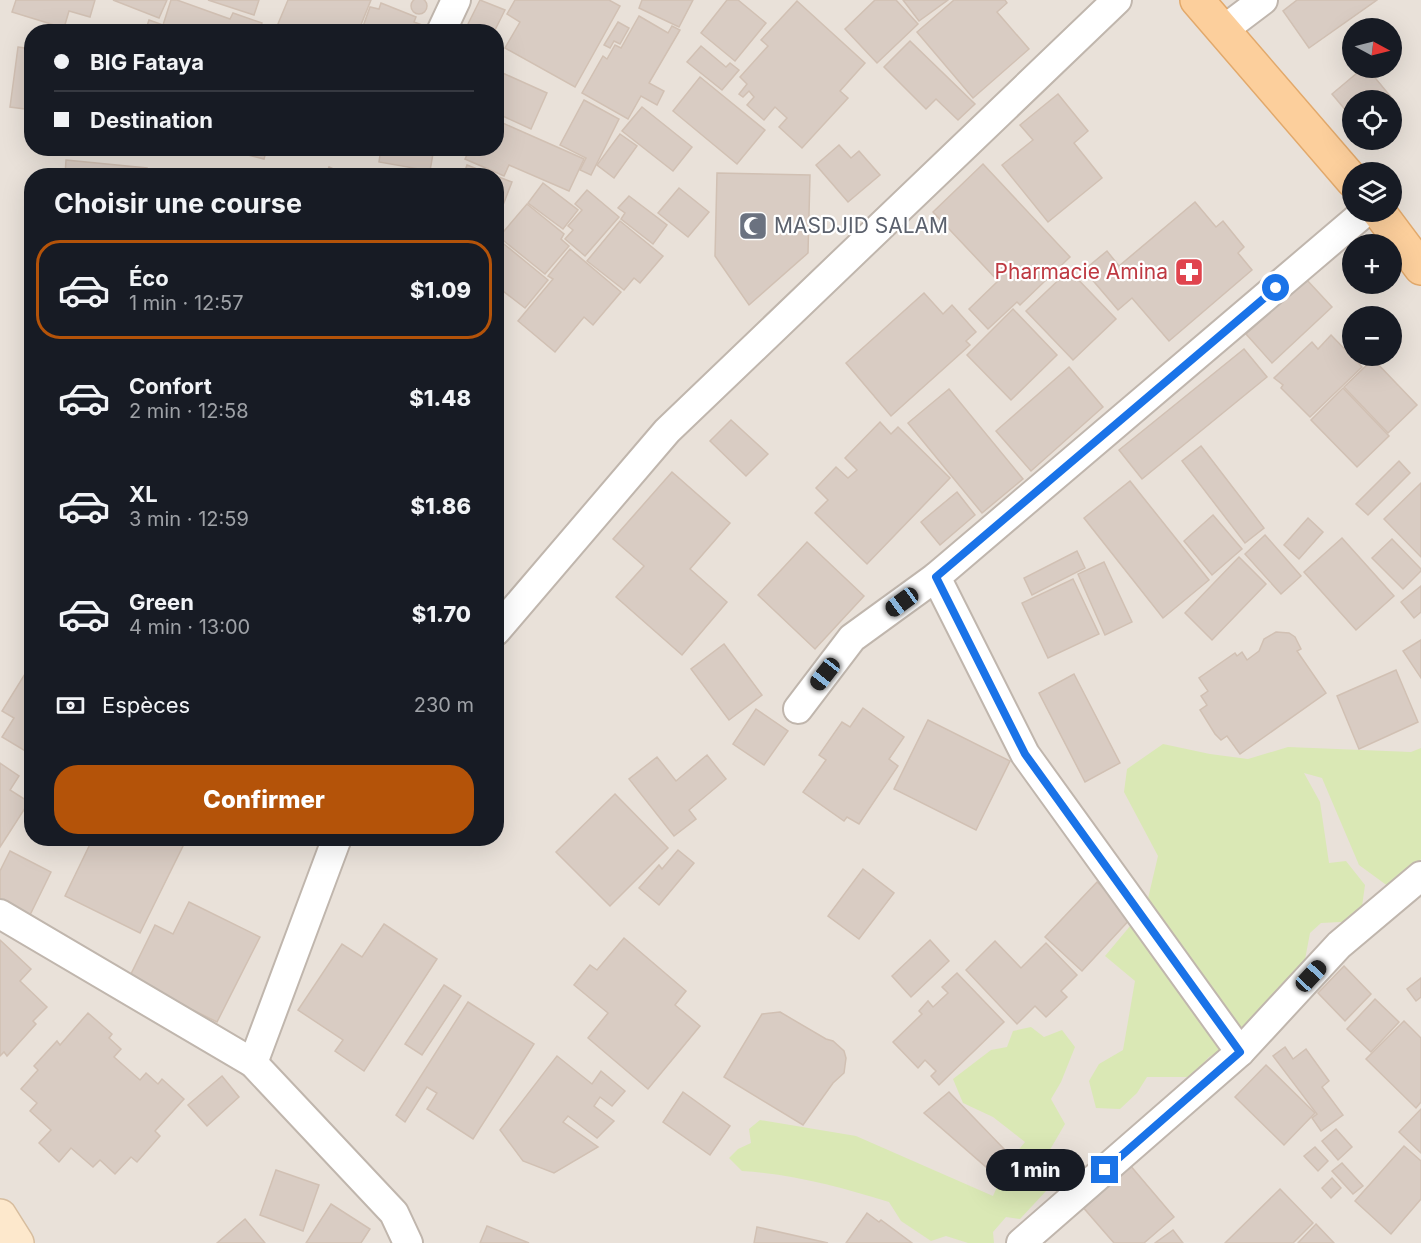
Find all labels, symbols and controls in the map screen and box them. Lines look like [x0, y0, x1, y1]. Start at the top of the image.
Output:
north arrow [1342, 18, 1402, 78]
map controls [1342, 18, 1402, 366]
text: BIG Fataya [90, 49, 204, 75]
button: locate [1342, 90, 1402, 150]
text: Destination [90, 107, 213, 133]
button: layers [1342, 162, 1402, 222]
text: Choisir une course [54, 187, 302, 220]
mosque icon: MASDJID SALAM [737, 210, 769, 242]
place label: MASDJID SALAM [774, 213, 948, 238]
button: + [1342, 234, 1402, 294]
pharmacy icon: Pharmacie Amina [1173, 256, 1205, 288]
place label: Pharmacie Amina [995, 259, 1168, 284]
icon: car [57, 263, 111, 317]
text: Éco [129, 265, 169, 291]
route start [1262, 274, 1289, 301]
text: $1.09 [410, 277, 471, 303]
text: 1 min · 12:57 [129, 291, 244, 315]
button: − [1342, 306, 1402, 366]
icon: car [57, 371, 111, 425]
text: Confort [129, 373, 212, 399]
text: $1.48 [409, 385, 471, 411]
text: 2 min · 12:58 [129, 399, 249, 423]
icon: car [57, 479, 111, 533]
text: XL [129, 481, 158, 507]
text: $1.86 [411, 493, 471, 519]
text: 3 min · 12:59 [129, 507, 249, 531]
car [882, 584, 922, 620]
icon: car [57, 587, 111, 641]
text: Green [129, 589, 194, 615]
text: $1.70 [412, 601, 471, 627]
text: 4 min · 13:00 [129, 615, 250, 639]
car [807, 654, 843, 694]
icon: cash [54, 689, 87, 722]
text: Espèces [102, 692, 190, 718]
text: 230 m [414, 693, 474, 717]
button: Confirmer [54, 765, 474, 834]
car [1292, 957, 1330, 995]
callout: 1 min [985, 1149, 1084, 1191]
route end [1091, 1156, 1118, 1183]
text: 1 min [1010, 1158, 1061, 1182]

